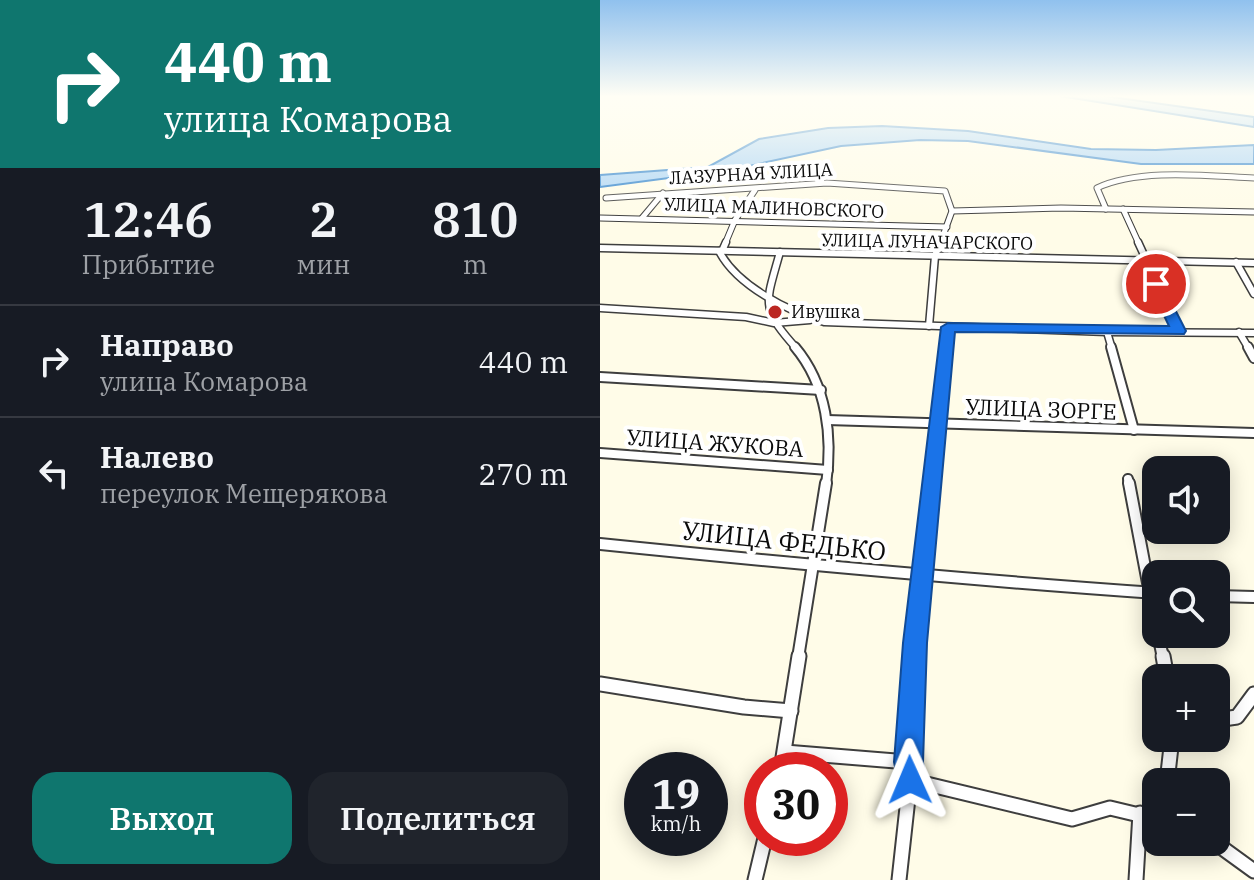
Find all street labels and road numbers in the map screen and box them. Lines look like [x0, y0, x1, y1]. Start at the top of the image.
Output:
street label: ЛАЗУРНАЯ УЛИЦА [669, 158, 834, 189]
street label: УЛИЦА МАЛИНОВСКОГО [663, 192, 885, 223]
street label: УЛИЦА ЛУНАЧАРСКОГО [821, 228, 1033, 255]
street label: УЛИЦА ЗОРГЕ [965, 391, 1117, 426]
street label: УЛИЦА ЖУКОВА [625, 422, 805, 463]
street label: УЛИЦА ФЕДЬКО [680, 512, 888, 568]

